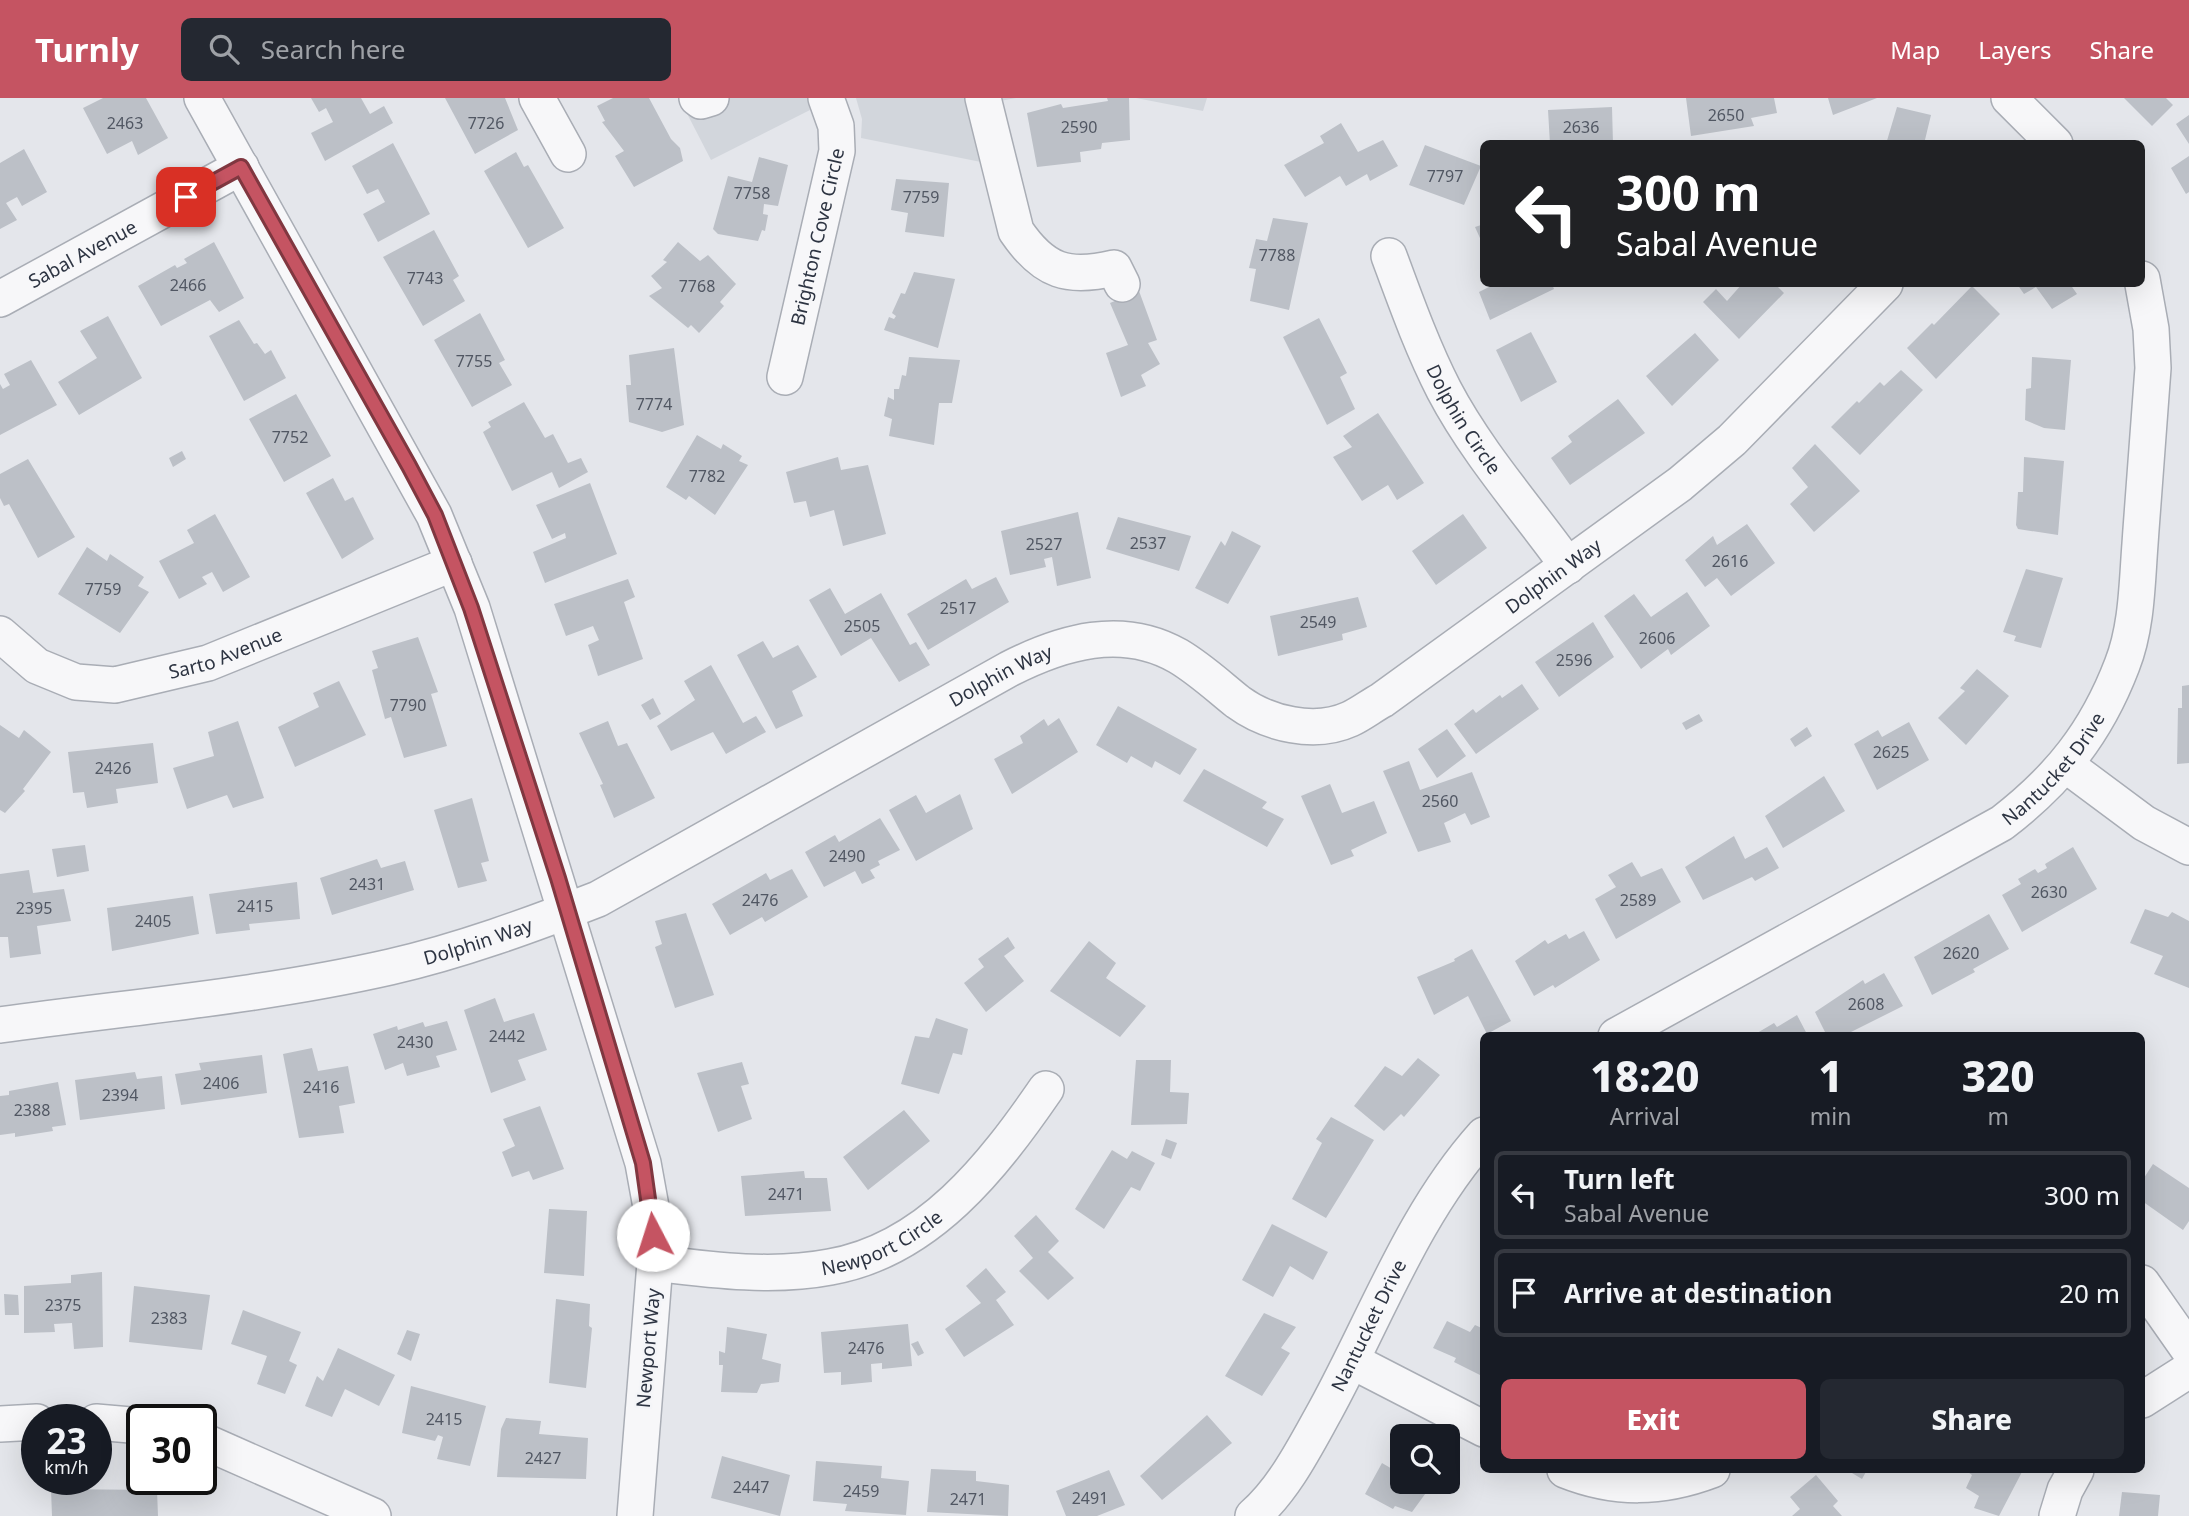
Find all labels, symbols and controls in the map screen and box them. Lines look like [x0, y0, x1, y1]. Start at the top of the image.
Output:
search box [181, 18, 671, 81]
text: Turnly [35, 27, 139, 72]
icon: search [205, 30, 243, 68]
text: Search here [261, 31, 405, 67]
text: Map [1890, 33, 1940, 66]
text: Layers [1978, 33, 2052, 66]
text: Share [2090, 33, 2154, 66]
house number: 2650 [1708, 104, 1744, 126]
house number: 2463 [107, 112, 143, 134]
house number: 7726 [468, 112, 504, 134]
house number: 2590 [1061, 116, 1097, 138]
house number: 2636 [1563, 116, 1599, 138]
street label: Brighton Cove Circle [784, 145, 850, 328]
text: 300 m [1616, 159, 1761, 225]
house number: 7797 [1427, 165, 1463, 187]
pin [156, 167, 216, 227]
icon: left [1501, 168, 1592, 259]
icon: arrive [167, 178, 205, 216]
house number: 7758 [734, 182, 770, 204]
house number: 7759 [903, 186, 939, 208]
street label: Sabal Avenue [24, 214, 141, 294]
text: Sabal Avenue [1616, 222, 1818, 265]
house number: 7788 [1259, 244, 1295, 266]
house number: 7743 [407, 267, 443, 289]
house number: 2466 [170, 274, 206, 296]
house number: 7768 [679, 275, 715, 297]
house number: 7755 [456, 350, 492, 372]
street label: Dolphin Circle [1420, 360, 1507, 479]
house number: 7774 [636, 393, 672, 415]
house number: 7752 [272, 426, 308, 448]
house number: 7782 [689, 465, 725, 487]
house number: 2537 [1130, 532, 1166, 554]
street label: Dolphin Way [1500, 532, 1607, 620]
house number: 2527 [1026, 533, 1062, 555]
house number: 2616 [1712, 550, 1748, 572]
house number: 7759 [85, 578, 121, 600]
house number: 2517 [940, 597, 976, 619]
house number: 2549 [1300, 611, 1336, 633]
house number: 2505 [844, 615, 880, 637]
street label: Sarto Avenue [166, 621, 286, 685]
house number: 2606 [1639, 627, 1675, 649]
street label: Dolphin Way [944, 638, 1056, 713]
house number: 2596 [1556, 649, 1592, 671]
house number: 7790 [390, 694, 426, 716]
street label: Nantucket Drive [1996, 707, 2111, 831]
house number: 2625 [1873, 741, 1909, 763]
house number: 2426 [95, 757, 131, 779]
house number: 2560 [1422, 790, 1458, 812]
house number: 2490 [829, 845, 865, 867]
house number: 2431 [349, 873, 385, 895]
house number: 2630 [2031, 881, 2067, 903]
house number: 2476 [742, 889, 778, 911]
house number: 2589 [1620, 889, 1656, 911]
house number: 2415 [237, 895, 273, 917]
house number: 2395 [16, 897, 52, 919]
house number: 2405 [135, 910, 171, 932]
street label: Dolphin Way [421, 912, 536, 971]
house number: 2620 [1943, 942, 1979, 964]
house number: 2608 [1848, 993, 1884, 1015]
house number: 2442 [489, 1025, 525, 1047]
house number: 2430 [397, 1031, 433, 1053]
text: 18:20 [1590, 1047, 1699, 1104]
text: 1 [1818, 1047, 1843, 1104]
text: 320 [1962, 1047, 2035, 1104]
house number: 2406 [203, 1072, 239, 1094]
house number: 2416 [303, 1076, 339, 1098]
house number: 2394 [102, 1084, 138, 1106]
house number: 2388 [14, 1099, 50, 1121]
text: Arrival [1610, 1100, 1680, 1132]
text: min [1810, 1100, 1851, 1132]
text: m [1987, 1100, 2009, 1132]
text: Turn left [1564, 1161, 1675, 1197]
icon: left [1505, 1176, 1543, 1214]
text: 300 m [2044, 1177, 2120, 1213]
house number: 2471 [768, 1183, 804, 1205]
text: Sabal Avenue [1564, 1197, 1709, 1229]
position arrow [616, 1198, 690, 1272]
street label: Newport Circle [819, 1204, 948, 1281]
street label: Nantucket Drive [1325, 1255, 1412, 1396]
icon: arrive [1505, 1274, 1543, 1312]
text: Arrive at destination [1564, 1275, 1833, 1311]
text: 20 m [2059, 1275, 2120, 1311]
street label: Newport Way [630, 1287, 666, 1409]
house number: 2375 [45, 1294, 81, 1316]
house number: 2383 [151, 1307, 187, 1329]
house number: 2476 [848, 1337, 884, 1359]
button: Exit [1501, 1379, 1806, 1459]
button: Share [1820, 1379, 2124, 1459]
speed limit sign: 30 [126, 1404, 217, 1495]
house number: 2415 [426, 1408, 462, 1430]
text: 23 [46, 1417, 87, 1464]
map controls [1390, 1424, 1460, 1494]
button: search [1390, 1424, 1460, 1494]
house number: 2427 [525, 1447, 561, 1469]
text: km/h [44, 1455, 89, 1479]
house number: 2447 [733, 1476, 769, 1498]
house number: 2459 [843, 1480, 879, 1502]
house number: 2491 [1072, 1487, 1108, 1509]
house number: 2471 [950, 1488, 986, 1510]

